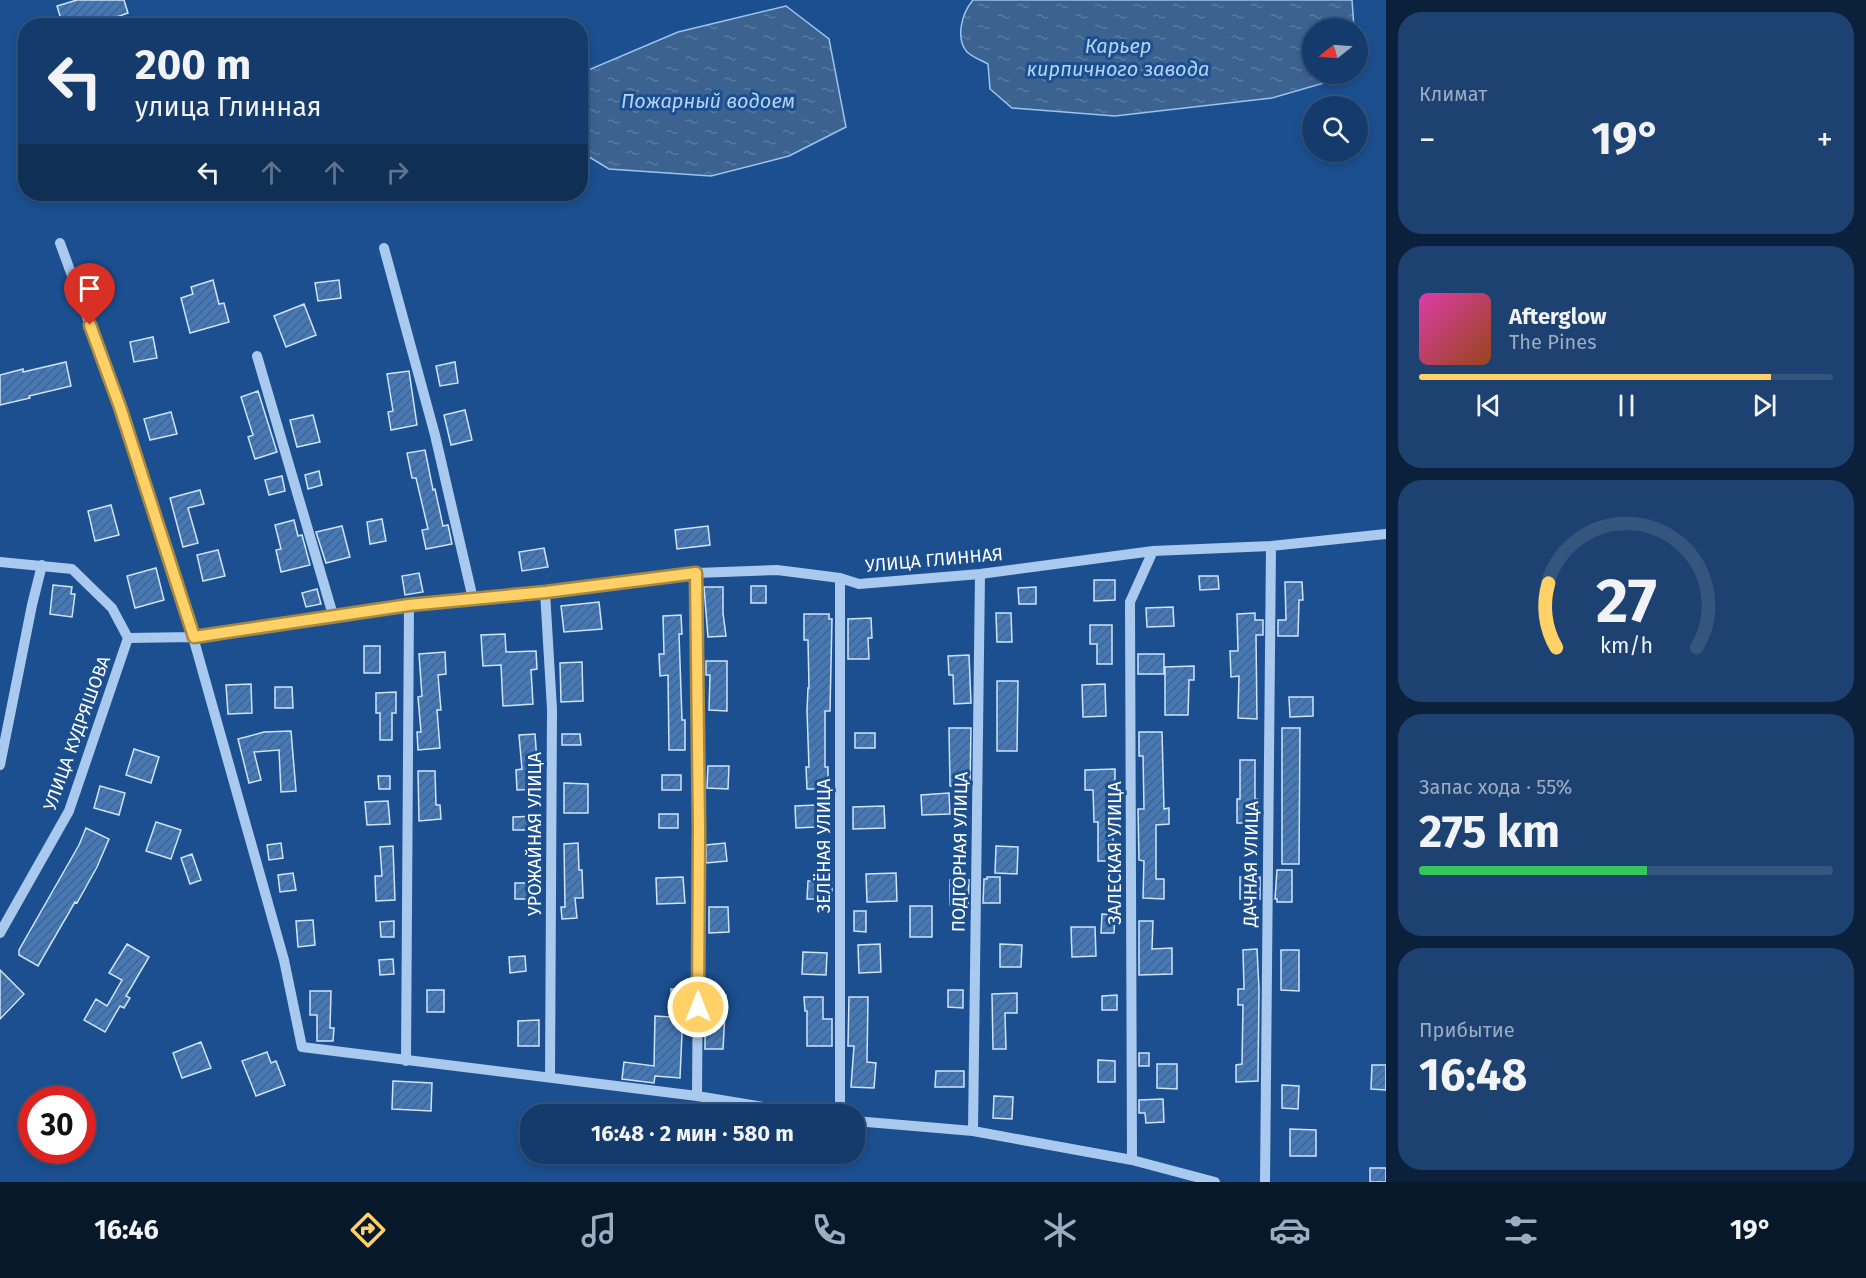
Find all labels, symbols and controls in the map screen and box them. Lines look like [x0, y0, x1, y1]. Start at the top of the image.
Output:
north arrow [1302, 18, 1368, 84]
map controls [1302, 18, 1368, 162]
water label: Карьер кирпичного завода [1027, 34, 1209, 81]
text: 200 m [135, 40, 251, 90]
icon: left [36, 42, 114, 120]
text: Климат [1419, 82, 1487, 106]
water label: Пожарный водоем [621, 89, 795, 113]
text: улица Глинная [135, 91, 322, 123]
button: search [1302, 96, 1368, 162]
text: 19° [1591, 112, 1661, 166]
text: − [1419, 120, 1436, 160]
text: + [1817, 120, 1833, 160]
icon: left [192, 156, 225, 189]
icon: ahead [255, 156, 288, 189]
icon: ahead [318, 156, 351, 189]
icon: right [381, 156, 414, 189]
pin [64, 263, 115, 325]
icon: arrive [73, 272, 106, 305]
text: Afterglow [1509, 303, 1606, 330]
text: The Pines [1509, 330, 1596, 354]
icon: previous [1472, 389, 1505, 422]
icon: pause [1610, 389, 1643, 422]
icon: next [1748, 389, 1781, 422]
street label: УЛИЦА ГЛИННАЯ [864, 543, 1004, 577]
text: 27 [1596, 564, 1656, 639]
text: km/h [1599, 633, 1653, 659]
street label: УЛИЦА КУДРЯШОВА [39, 652, 115, 813]
street label: УРОЖАЙНАЯ УЛИЦА [524, 751, 546, 916]
street label: ПОДГОРНАЯ УЛИЦА [948, 771, 972, 932]
text: Запас хода · 55% [1419, 775, 1572, 799]
street label: ЗЕЛЁНАЯ УЛИЦА [813, 778, 835, 913]
street label: ЗАЛЕСКАЯ УЛИЦА [1104, 781, 1126, 925]
street label: ДАЧНАЯ УЛИЦА [1239, 800, 1263, 928]
text: 275 km [1419, 805, 1560, 859]
position arrow [666, 975, 730, 1039]
text: Прибытие [1419, 1018, 1515, 1042]
text: 16:48 [1419, 1048, 1527, 1102]
speed limit sign: 30 [18, 1086, 96, 1164]
text: 16:48 · 2 мин · 580 m [591, 1120, 794, 1147]
icon: directions [347, 1209, 389, 1251]
icon: music [578, 1209, 620, 1251]
icon: phone [808, 1209, 850, 1251]
icon: climate [1039, 1209, 1081, 1251]
icon: car [1269, 1209, 1311, 1251]
icon: filters [1500, 1209, 1542, 1251]
text: 16:46 [94, 1214, 159, 1246]
text: 19° [1730, 1214, 1772, 1246]

